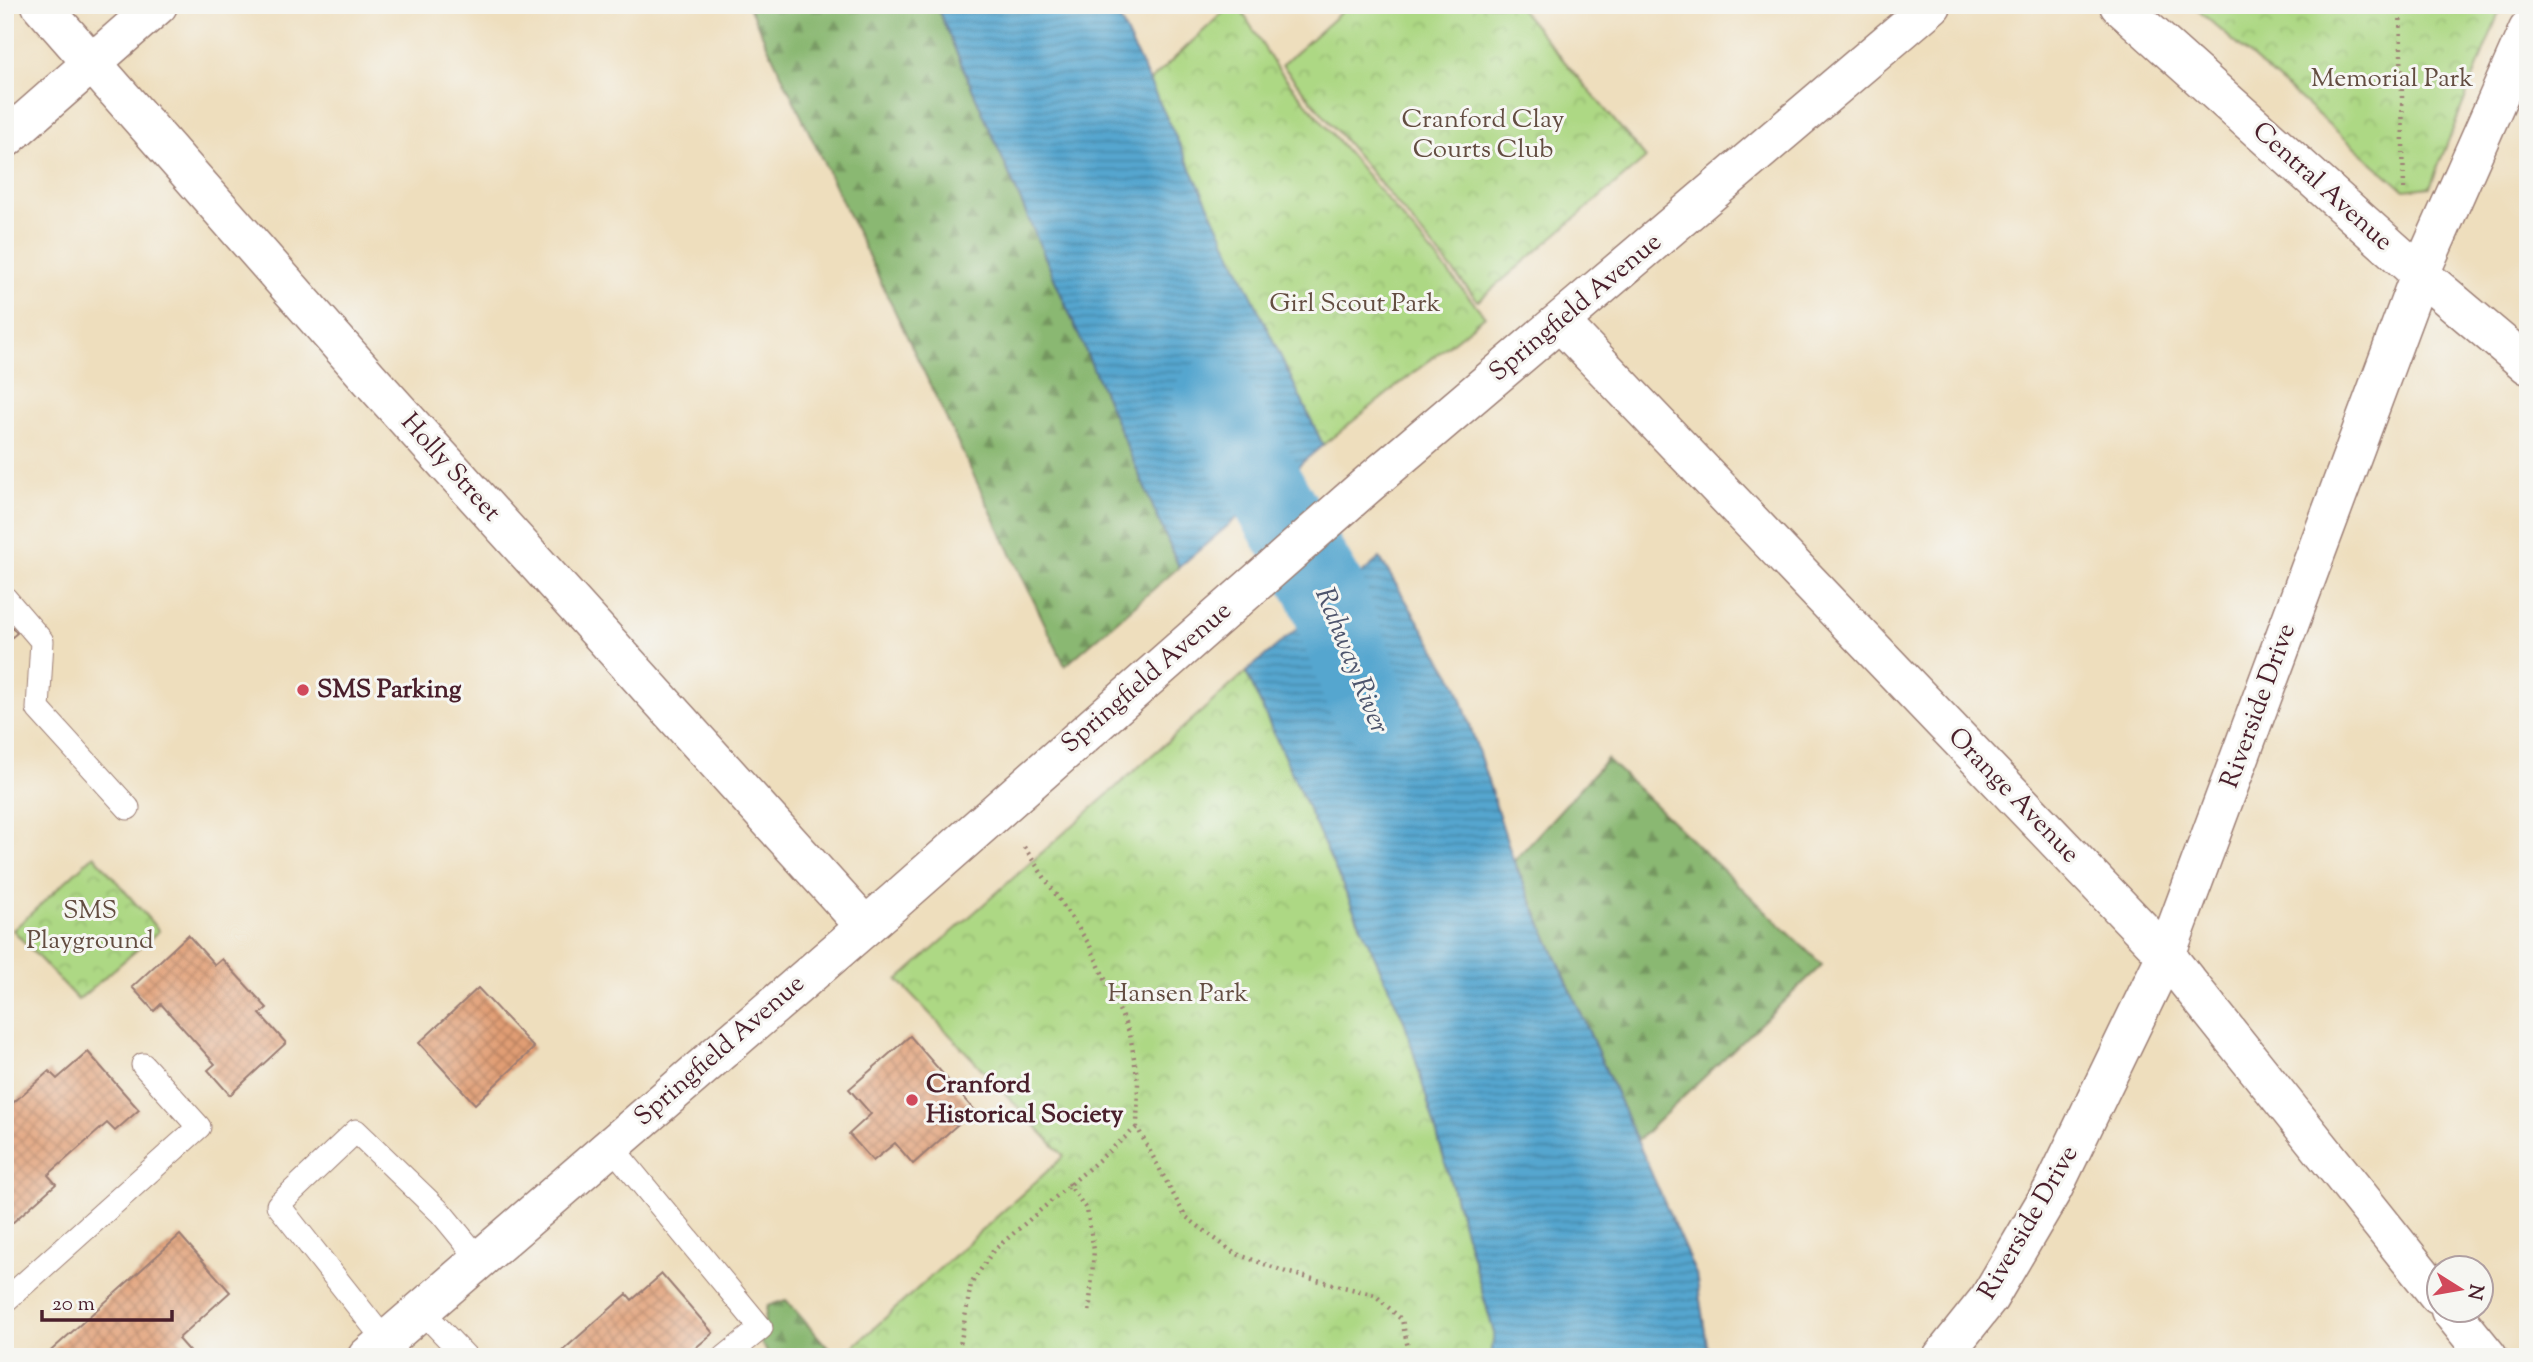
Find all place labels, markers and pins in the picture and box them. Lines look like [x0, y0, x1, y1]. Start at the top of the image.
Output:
place label: SMS Parking [317, 672, 462, 709]
marker: SMS Parking [295, 682, 311, 698]
place label: Cranford Historical Society [926, 1067, 1123, 1134]
marker: Cranford Historical Society [904, 1092, 920, 1108]

